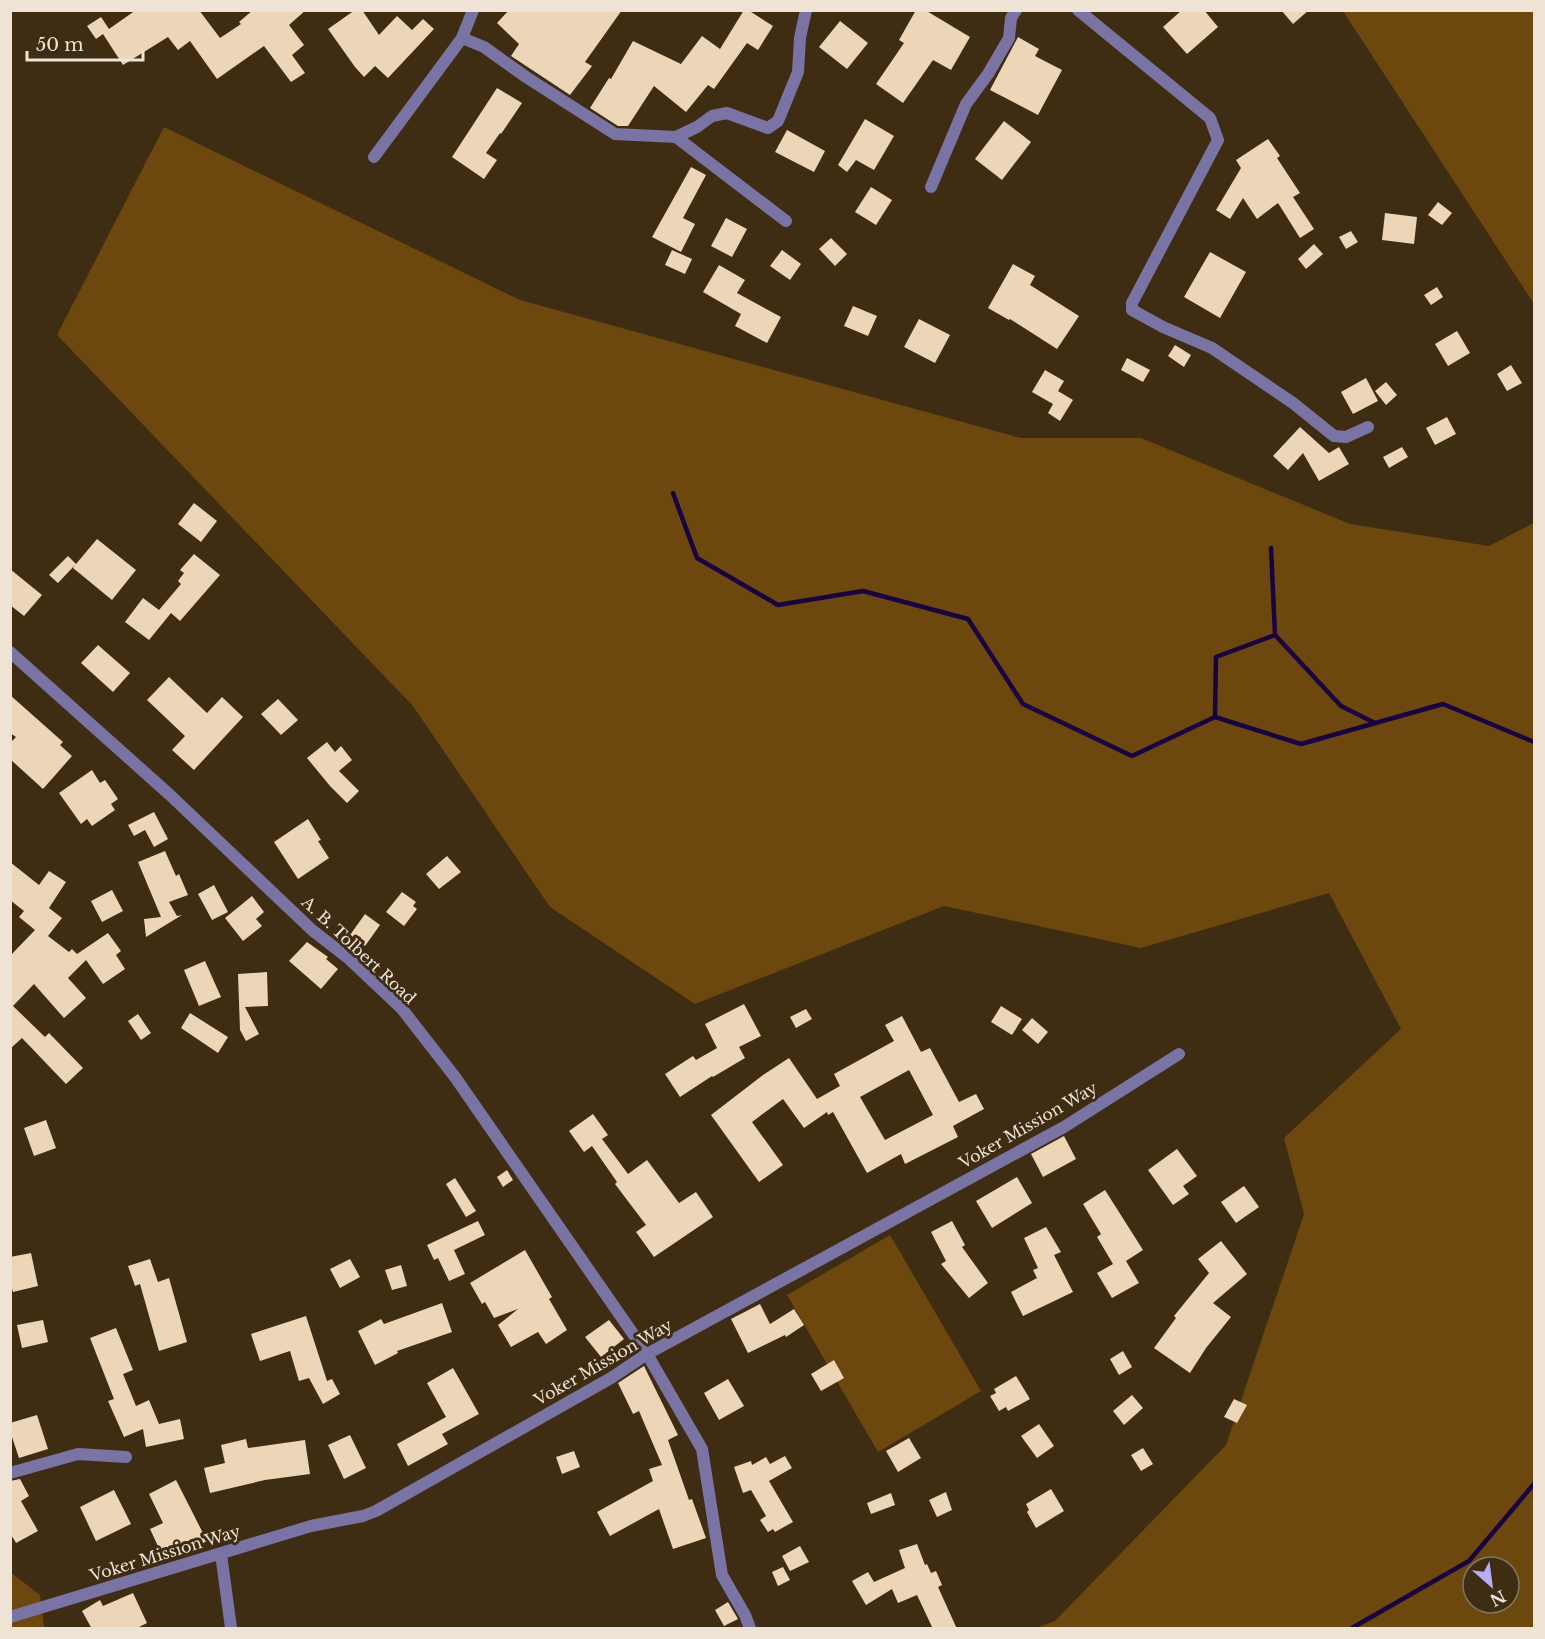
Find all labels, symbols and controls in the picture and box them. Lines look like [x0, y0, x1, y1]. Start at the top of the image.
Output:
scale bar [27, 24, 142, 62]
text: 50 m [36, 34, 84, 56]
street label: A. B. Tolbert Road [297, 891, 420, 1008]
street label: Voker Mission Way [954, 1077, 1101, 1173]
street label: Voker Mission Way [529, 1314, 676, 1410]
street label: Voker Mission Way [86, 1520, 243, 1586]
north arrow [1461, 1555, 1521, 1615]
text: N [1487, 1586, 1509, 1611]

